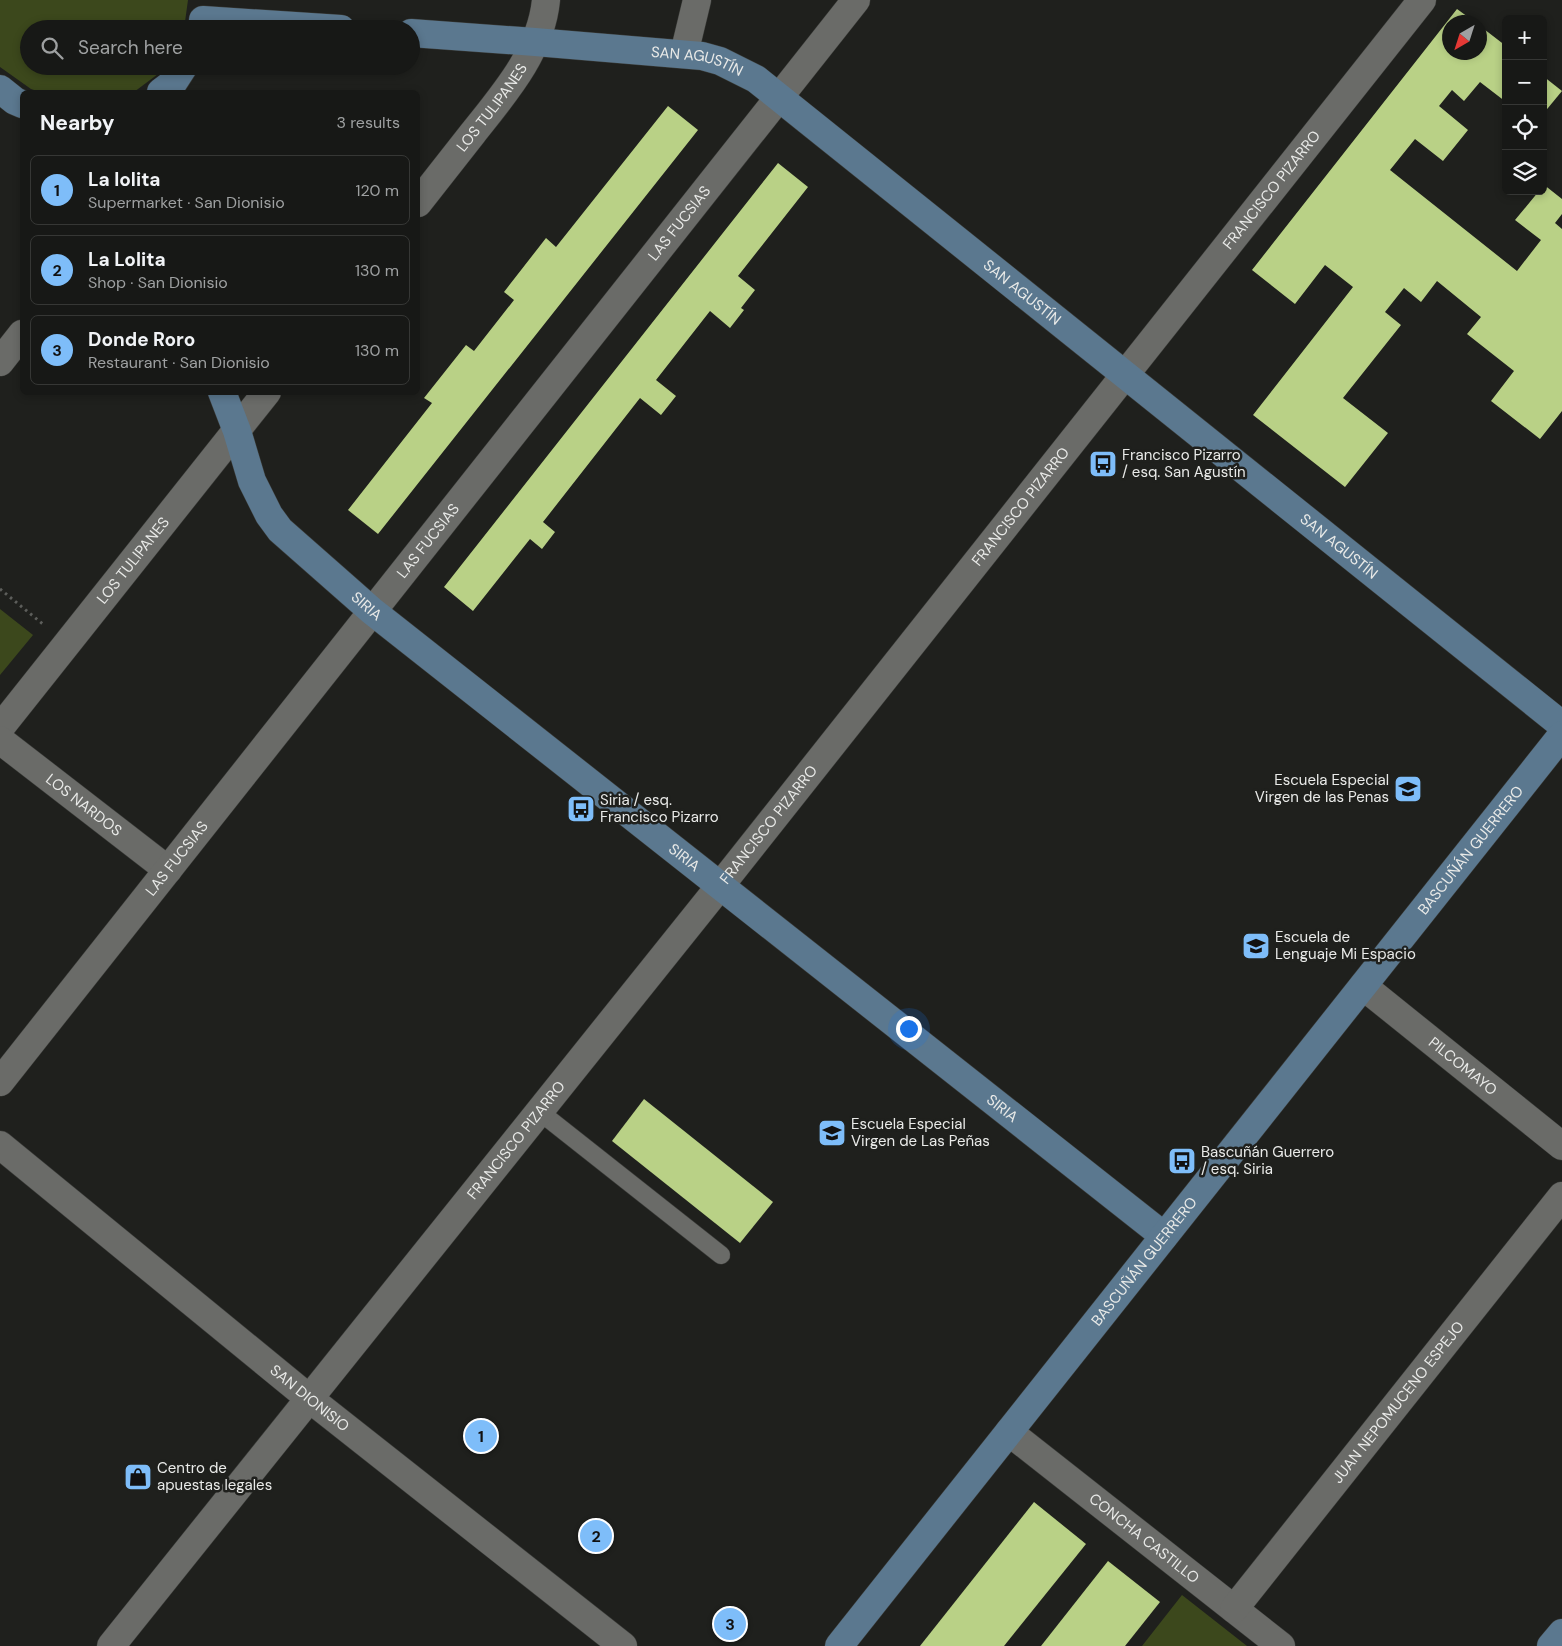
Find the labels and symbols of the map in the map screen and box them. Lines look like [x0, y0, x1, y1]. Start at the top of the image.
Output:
north arrow [1442, 15, 1487, 60]
street label: SAN AGUSTÍN [650, 42, 746, 81]
street label: LOS TULIPANES [452, 59, 532, 156]
street label: FRANCISCO PIZARRO [1218, 126, 1325, 254]
street label: LAS FUCSIAS [644, 181, 715, 265]
street label: SAN AGUSTÍN [979, 255, 1065, 330]
street label: FRANCISCO PIZARRO [967, 443, 1074, 570]
place label: Francisco Pizarro / esq. San Agustín [1122, 445, 1246, 482]
bus stop icon: Francisco Pizarro / esq. San Agustín [1088, 449, 1118, 479]
street label: LAS FUCSIAS [392, 499, 464, 582]
street label: SAN AGUSTÍN [1296, 509, 1382, 584]
street label: LOS TULIPANES [92, 513, 174, 608]
street label: SIRIA [347, 587, 386, 625]
street label: FRANCISCO PIZARRO [715, 761, 822, 888]
street label: LOS NARDOS [42, 769, 126, 841]
place label: Escuela Especial Virgen de las Penas [1255, 770, 1389, 807]
school or university icon: Escuela Especial Virgen de las Penas [1393, 774, 1423, 804]
street label: BASCUÑÁN GUERRERO [1413, 782, 1528, 919]
place label: Siria / esq. Francisco Pizarro [600, 790, 719, 827]
bus stop icon: Siria / esq. Francisco Pizarro [566, 794, 596, 824]
street label: LAS FUCSIAS [141, 817, 213, 900]
street label: SIRIA [665, 839, 704, 876]
place label: Escuela de Lenguaje Mi Espacio [1275, 927, 1416, 964]
school or university icon: Escuela de Lenguaje Mi Espacio [1241, 931, 1271, 961]
your location [896, 1016, 922, 1042]
street label: PILCOMAYO [1424, 1033, 1501, 1100]
street label: FRANCISCO PIZARRO [463, 1077, 570, 1204]
street label: SIRIA [982, 1090, 1022, 1127]
place label: Escuela Especial Virgen de Las Peñas [851, 1114, 990, 1151]
school or university icon: Escuela Especial Virgen de Las Peñas [817, 1118, 847, 1148]
place label: Bascuñán Guerrero / esq. Siria [1201, 1142, 1334, 1179]
bus stop icon: Bascuñán Guerrero / esq. Siria [1167, 1146, 1197, 1176]
street label: BASCUÑÁN GUERRERO [1087, 1193, 1202, 1330]
street label: JUAN NEPOMUCENO ESPEJO [1328, 1317, 1469, 1487]
street label: SAN DIONISIO [266, 1360, 353, 1436]
pin: 1 [465, 1417, 497, 1455]
place label: Centro de apuestas legales [157, 1458, 272, 1495]
shop icon: Centro de apuestas legales [123, 1462, 153, 1492]
street label: CONCHA CASTILLO [1085, 1489, 1203, 1588]
pin: 2 [580, 1517, 612, 1555]
pin: 3 [714, 1605, 746, 1643]

